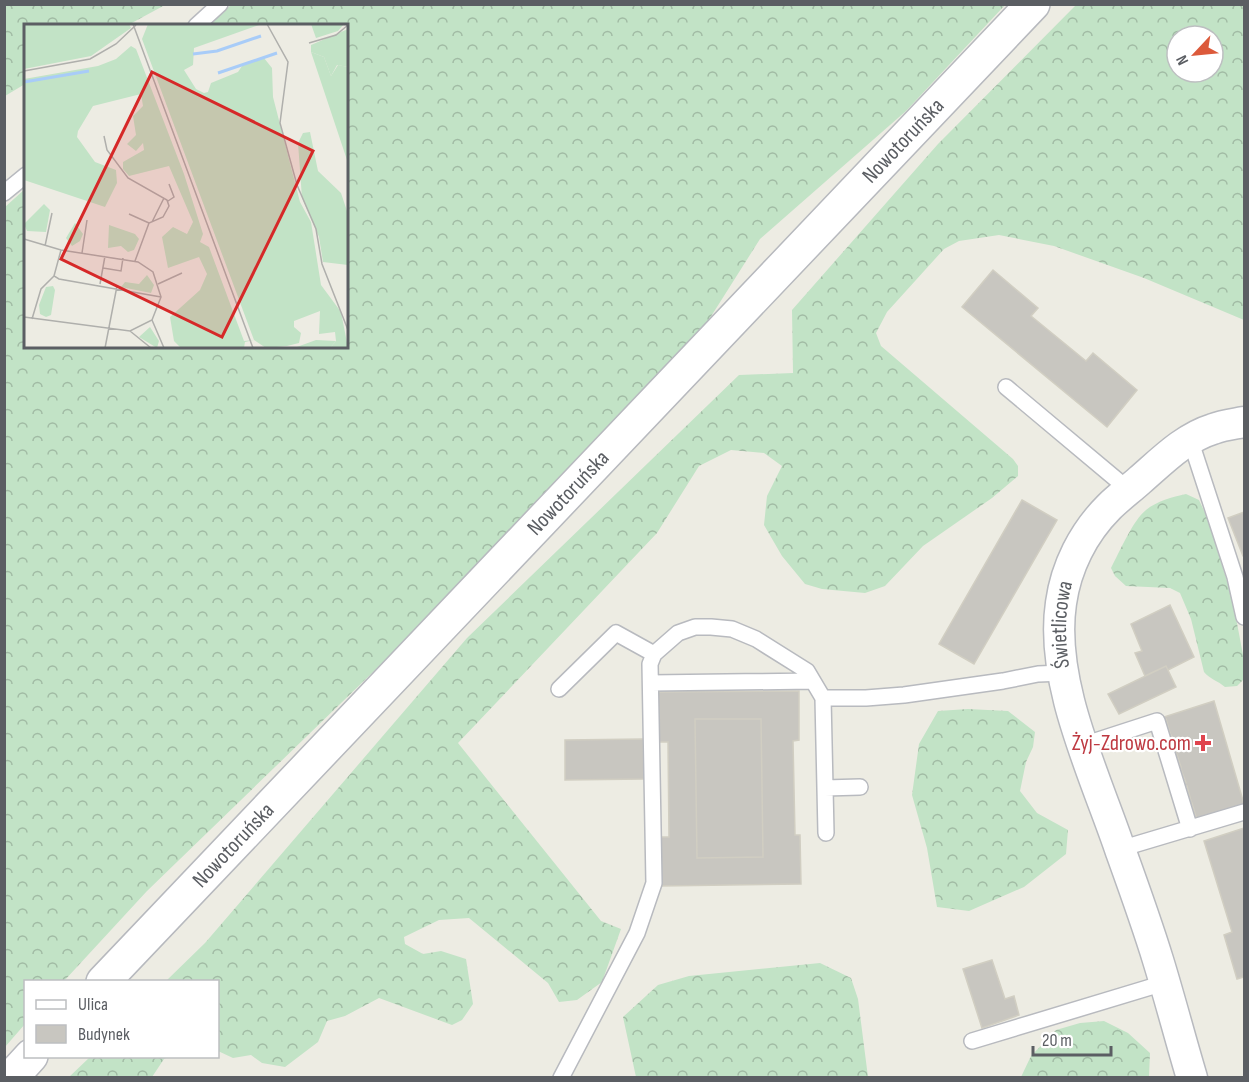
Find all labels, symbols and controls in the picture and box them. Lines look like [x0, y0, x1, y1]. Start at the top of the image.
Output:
inset map [24, 24, 348, 348]
north arrow [1165, 24, 1225, 84]
text: N [1172, 52, 1193, 68]
street label: Nowotoruńska [856, 93, 950, 189]
street label: Nowotoruńska [521, 445, 615, 541]
street label: Świetlicowa [1046, 578, 1079, 670]
place label: Żyj-Zdrowo.com [1072, 730, 1191, 757]
marker: Żyj-Zdrowo.com [1196, 736, 1210, 750]
street label: Nowotoruńska [187, 797, 280, 893]
legend [24, 980, 219, 1058]
text: Ulica [78, 994, 108, 1015]
scale bar [1033, 1019, 1111, 1057]
text: Budynek [78, 1024, 130, 1045]
text: 20 m [1042, 1030, 1072, 1051]

